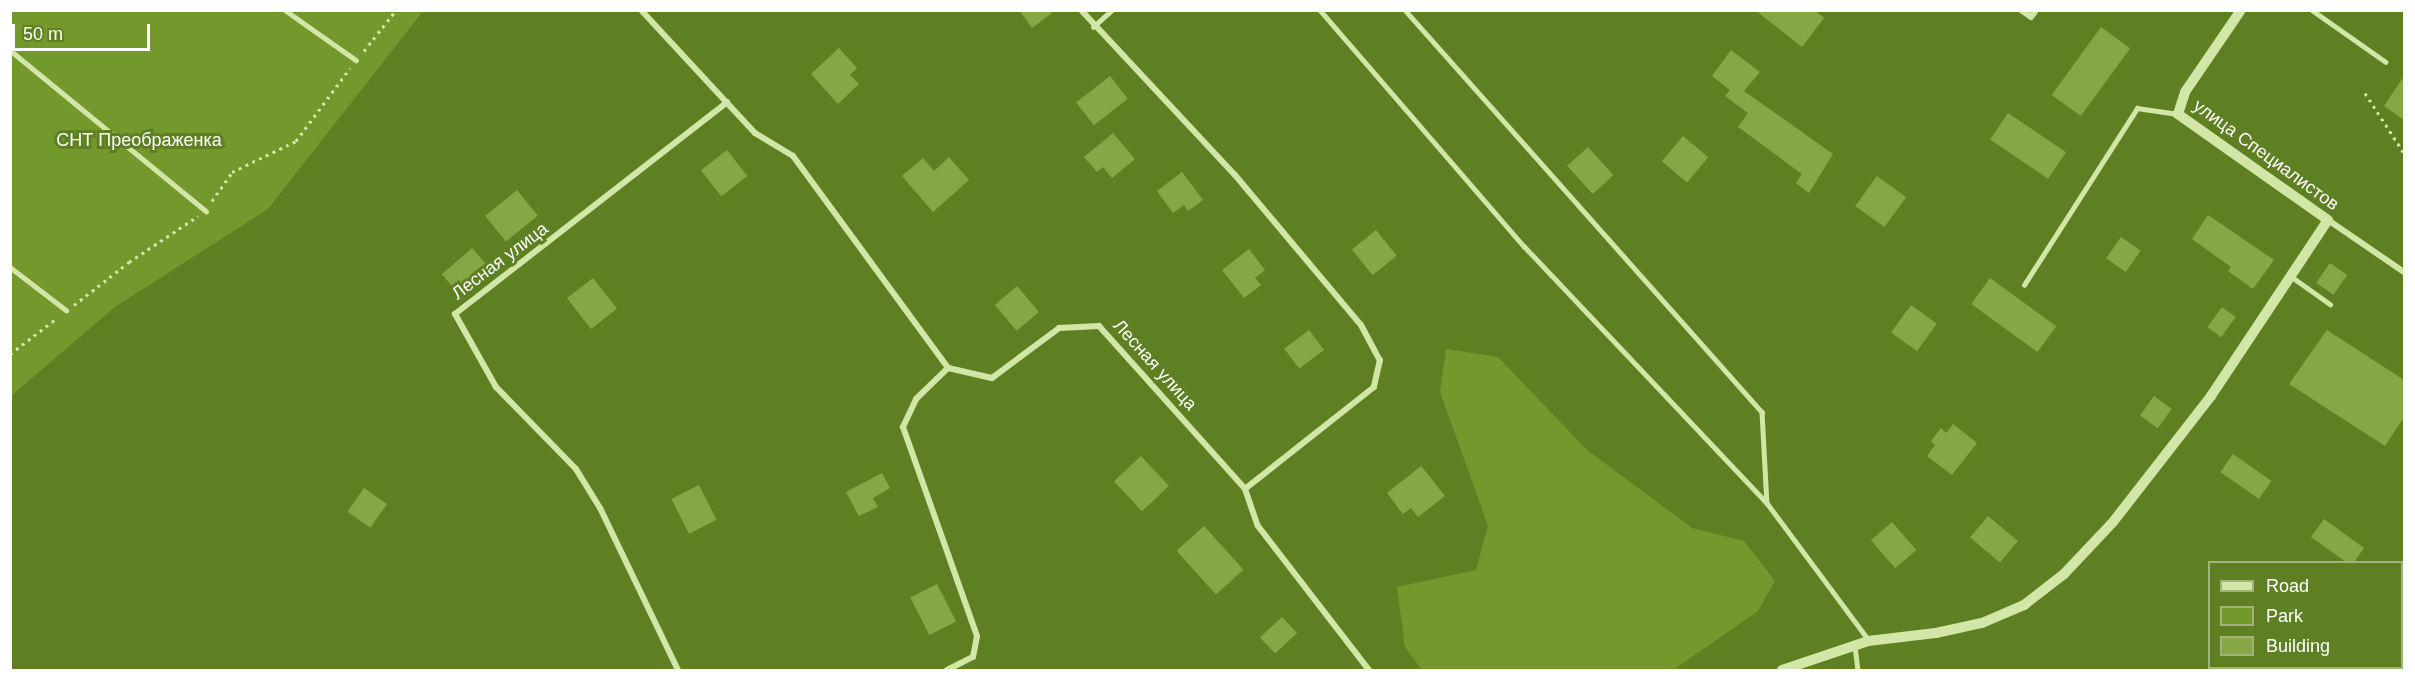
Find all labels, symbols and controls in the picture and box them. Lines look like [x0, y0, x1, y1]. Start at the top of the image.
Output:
scale bar [15, 12, 153, 50]
text: 50 m [23, 24, 63, 44]
street label: улица Специалистов [2189, 95, 2343, 215]
park label: СНТ Преображенка [56, 129, 222, 151]
street label: Лесная улица [448, 218, 552, 304]
street label: Лесная улица [1108, 315, 1202, 415]
legend [2208, 561, 2403, 669]
text: Road [2266, 576, 2309, 596]
text: Park [2266, 606, 2303, 626]
text: Building [2266, 636, 2330, 656]

